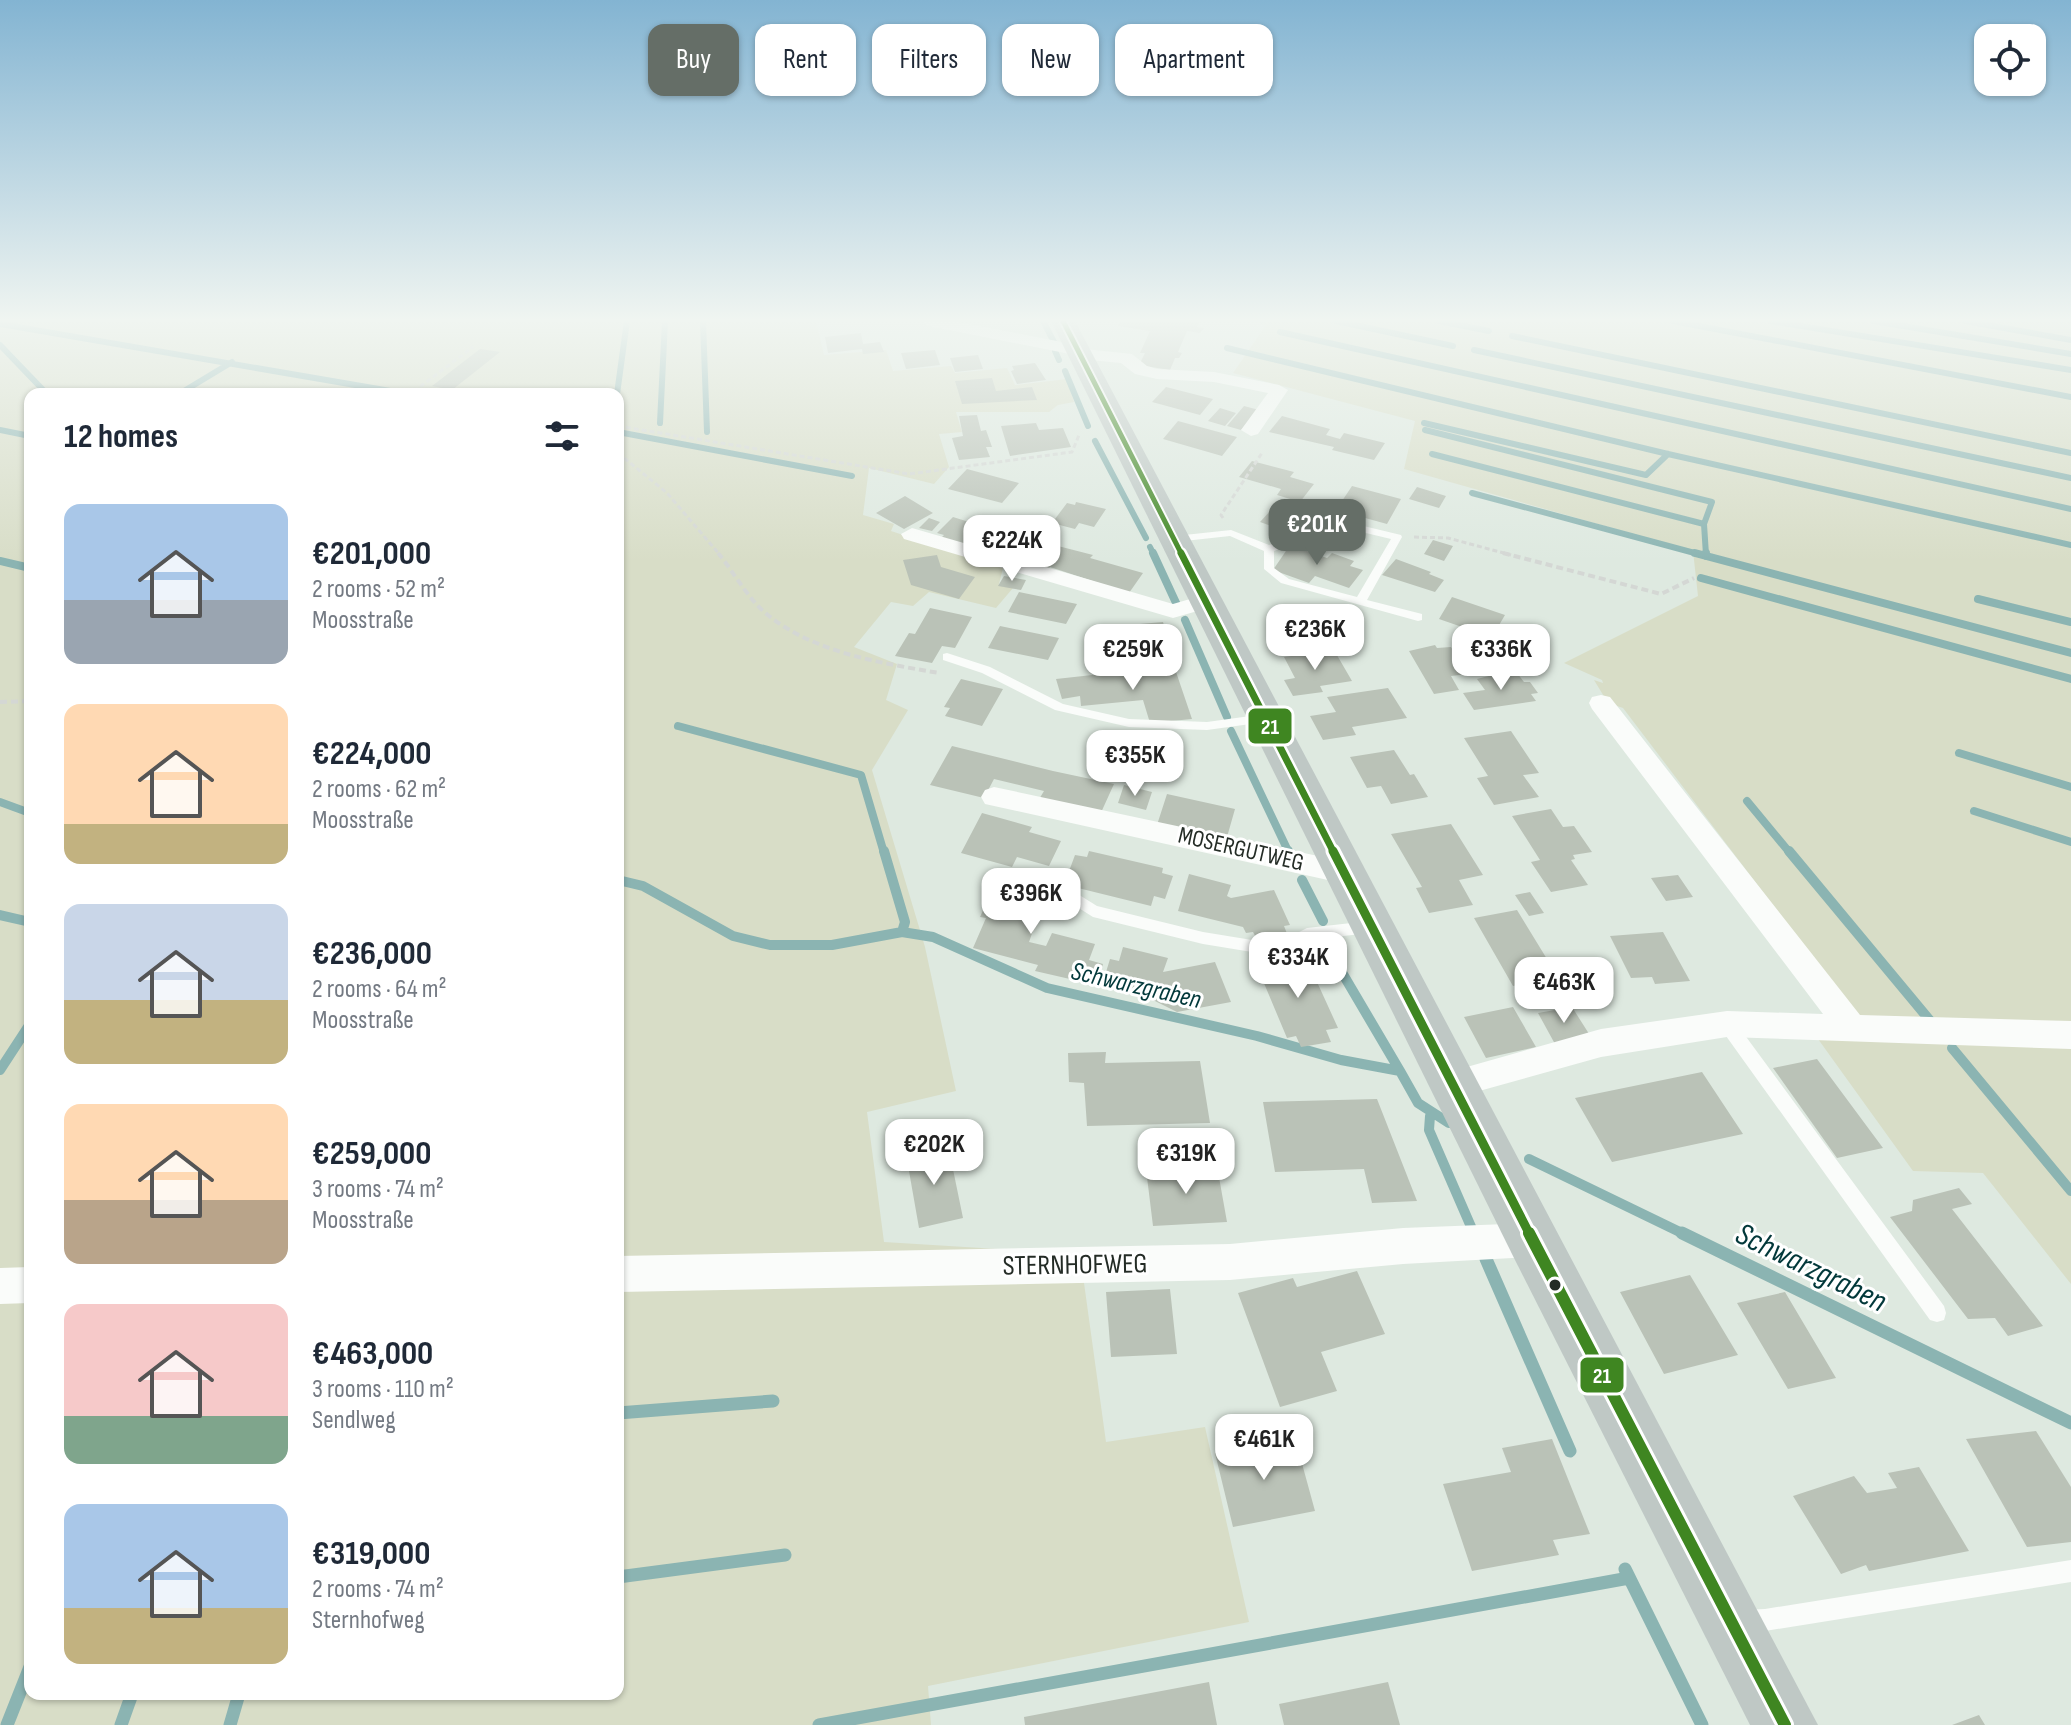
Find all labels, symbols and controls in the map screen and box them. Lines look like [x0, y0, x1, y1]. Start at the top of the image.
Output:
chip: Buy [648, 24, 739, 96]
chip: Rent [755, 24, 856, 96]
chip: Filters [872, 24, 986, 96]
chip: New [1002, 24, 1099, 96]
chip: Apartment [1115, 24, 1273, 96]
map controls [1974, 24, 2046, 96]
button: locate [1974, 24, 2046, 96]
icon: filters [540, 414, 584, 458]
text: 12 homes [64, 416, 178, 457]
pin: €201K [1261, 499, 1373, 567]
text: €201K [1287, 509, 1347, 540]
pin: €224K [956, 515, 1068, 583]
text: €224K [981, 525, 1043, 556]
text: €201,000 [312, 533, 431, 574]
icon: home [128, 536, 224, 632]
text: 2 rooms · 52 m² [312, 574, 445, 605]
pin: €236K [1259, 604, 1371, 672]
text: Moosstraße [312, 605, 414, 636]
text: €236K [1284, 614, 1346, 645]
pin: €259K [1077, 624, 1189, 692]
pin: €336K [1445, 624, 1557, 692]
text: €259K [1102, 634, 1164, 665]
text: €336K [1470, 634, 1532, 665]
line badge: 21 [1247, 707, 1293, 745]
text: 21 [1261, 714, 1280, 741]
pin: €355K [1079, 730, 1191, 798]
text: €224,000 [312, 733, 432, 774]
icon: home [128, 736, 224, 832]
text: €355K [1104, 740, 1166, 771]
text: 2 rooms · 62 m² [312, 774, 446, 805]
text: Moosstraße [312, 805, 414, 836]
street label: MOSERGUTWEG [1175, 820, 1307, 878]
pin: €396K [975, 868, 1087, 936]
text: €396K [1000, 878, 1062, 909]
pin: €334K [1242, 932, 1354, 1000]
text: €236,000 [312, 933, 432, 974]
icon: home [128, 936, 224, 1032]
text: €334K [1267, 942, 1329, 973]
water label: Schwarzgraben [1068, 956, 1204, 1016]
pin: €463K [1508, 957, 1620, 1025]
text: €463K [1533, 967, 1595, 998]
text: 2 rooms · 64 m² [312, 974, 447, 1005]
text: Moosstraße [312, 1005, 414, 1036]
pin: €202K [878, 1119, 990, 1187]
pin: €319K [1130, 1128, 1242, 1196]
text: €202K [903, 1129, 965, 1160]
text: €259,000 [312, 1133, 432, 1174]
icon: home [128, 1136, 224, 1232]
text: €319K [1156, 1138, 1216, 1169]
text: 3 rooms · 74 m² [312, 1174, 444, 1205]
text: Moosstraße [312, 1205, 414, 1236]
water label: Schwarzgraben [1729, 1215, 1893, 1321]
street label: STERNHOFWEG [1002, 1247, 1148, 1283]
unlabelled marker [1547, 1277, 1563, 1293]
text: €463,000 [312, 1333, 433, 1374]
icon: home [128, 1336, 224, 1432]
line badge: 21 [1579, 1356, 1625, 1394]
text: 21 [1593, 1363, 1612, 1390]
text: 3 rooms · 110 m² [312, 1374, 454, 1405]
text: Sendlweg [312, 1405, 396, 1436]
pin: €461K [1208, 1414, 1320, 1482]
text: €461K [1233, 1424, 1295, 1455]
text: €319,000 [312, 1533, 430, 1574]
icon: home [128, 1536, 224, 1632]
text: 2 rooms · 74 m² [312, 1574, 444, 1605]
text: Sternhofweg [312, 1605, 425, 1636]

